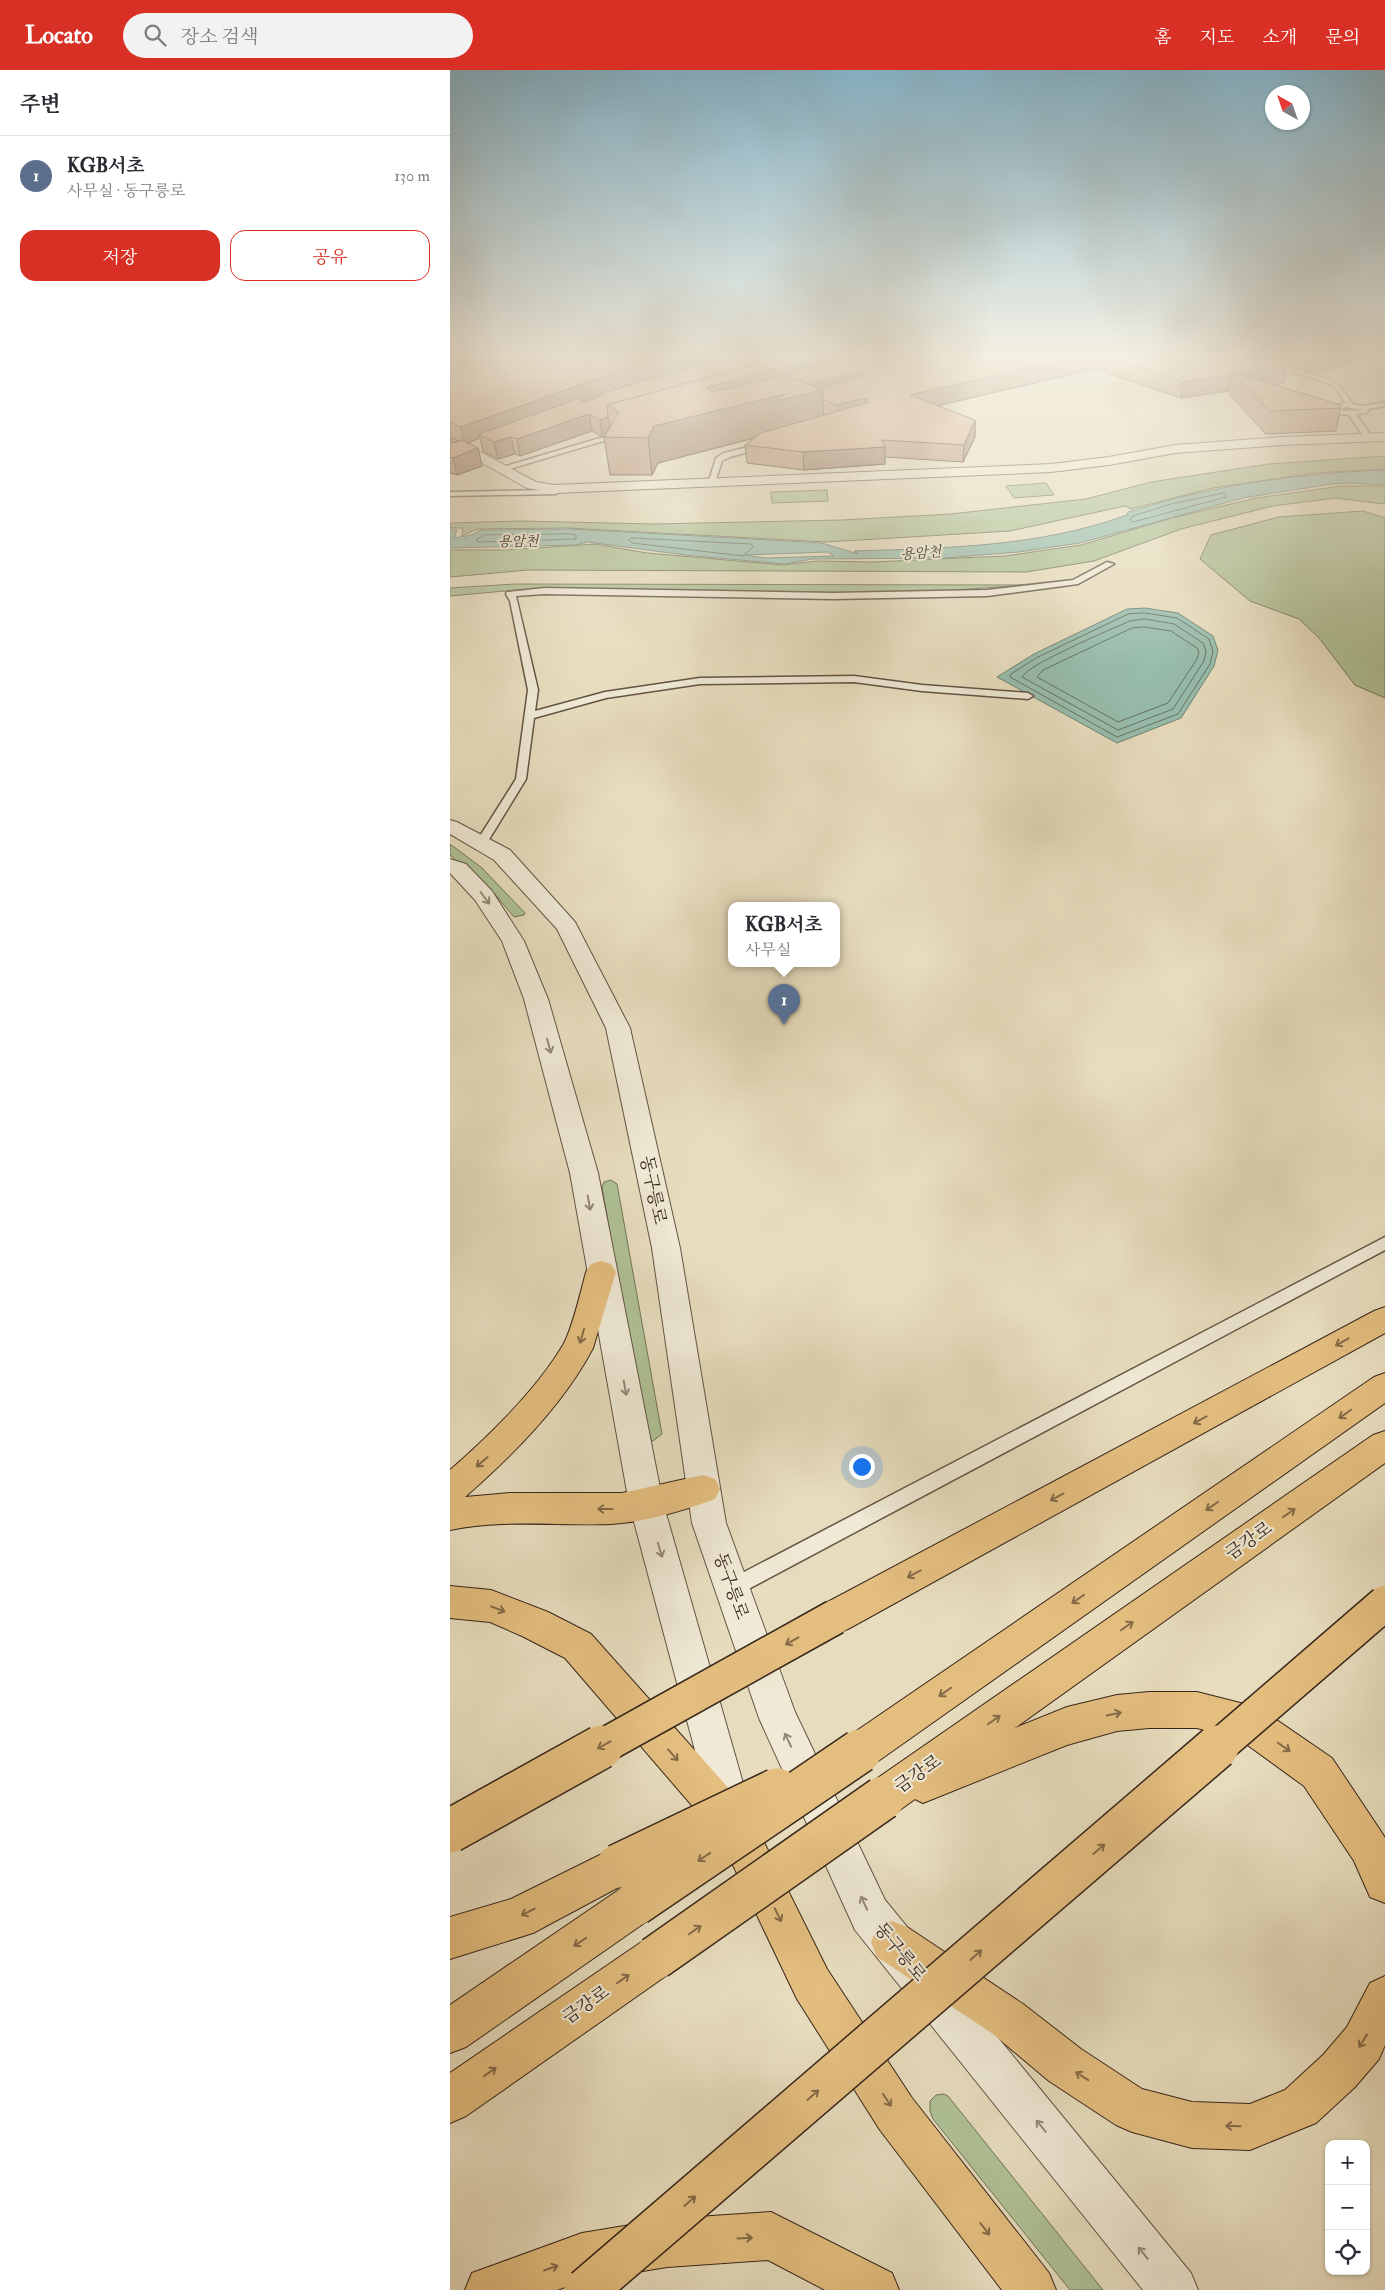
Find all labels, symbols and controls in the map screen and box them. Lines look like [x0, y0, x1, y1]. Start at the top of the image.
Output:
search box [123, 13, 473, 58]
text: Locato [25, 20, 93, 51]
icon: search [141, 21, 169, 49]
text: 장소 검색 [181, 25, 258, 49]
text: 홈 [1154, 26, 1172, 49]
text: 지도 [1200, 26, 1234, 49]
text: 소개 [1262, 26, 1297, 49]
text: 문의 [1325, 26, 1360, 49]
north arrow [1265, 85, 1310, 130]
text: 주변 [20, 91, 61, 118]
text: KGB서초 [67, 154, 145, 178]
text: 1 [33, 166, 39, 186]
text: 130 m [394, 166, 430, 186]
text: 사무실 · 동구릉로 [67, 181, 185, 201]
button: 저장 [20, 230, 220, 281]
button: 공유 [230, 230, 430, 281]
water label: 용암천 [498, 533, 540, 550]
water label: 용암천 [900, 543, 943, 563]
one-way arrow [479, 891, 490, 904]
popup [728, 902, 840, 967]
text: KGB서초 [745, 913, 823, 937]
text: 사무실 [745, 940, 791, 960]
pin: 1 [768, 984, 800, 1025]
one-way arrow [545, 1038, 554, 1054]
street label: 동구릉로 [635, 1154, 671, 1226]
one-way arrow [584, 1195, 594, 1211]
one-way arrow [577, 1327, 587, 1343]
one-way arrow [1336, 1338, 1350, 1348]
one-way arrow [621, 1380, 631, 1396]
one-way arrow [1338, 1409, 1352, 1419]
one-way arrow [1192, 1415, 1207, 1425]
your location [849, 1454, 875, 1480]
one-way arrow [476, 1456, 489, 1467]
one-way arrow [1049, 1492, 1064, 1502]
one-way arrow [1205, 1501, 1219, 1511]
one-way arrow [597, 1504, 613, 1514]
one-way arrow [1282, 1508, 1296, 1518]
street label: 금강로 [1221, 1517, 1277, 1565]
one-way arrow [655, 1542, 665, 1558]
street label: 동구릉로 [708, 1549, 754, 1623]
one-way arrow [907, 1570, 921, 1580]
one-way arrow [1071, 1594, 1085, 1604]
one-way arrow [490, 1605, 505, 1614]
one-way arrow [1120, 1621, 1134, 1631]
one-way arrow [785, 1637, 800, 1646]
one-way arrow [938, 1687, 952, 1697]
one-way arrow [1105, 1709, 1121, 1719]
one-way arrow [987, 1715, 1001, 1725]
one-way arrow [783, 1733, 793, 1748]
one-way arrow [598, 1741, 612, 1751]
one-way arrow [1277, 1742, 1290, 1753]
one-way arrow [667, 1748, 679, 1761]
street label: 금강로 [890, 1750, 946, 1798]
one-way arrow [1092, 1844, 1105, 1855]
one-way arrow [697, 1852, 711, 1862]
one-way arrow [859, 1896, 869, 1911]
one-way arrow [774, 1907, 784, 1922]
one-way arrow [521, 1908, 536, 1917]
street label: 동구릉로 [869, 1918, 931, 1986]
one-way arrow [687, 1925, 701, 1935]
one-way arrow [573, 1936, 587, 1947]
one-way arrow [969, 1950, 982, 1961]
one-way arrow [616, 1974, 630, 1984]
street label: 금강로 [558, 1981, 614, 2029]
one-way arrow [1357, 2034, 1368, 2048]
one-way arrow [483, 2067, 497, 2077]
one-way arrow [1075, 2071, 1089, 2081]
one-way arrow [806, 2090, 819, 2101]
one-way arrow [882, 2093, 892, 2107]
one-way arrow [1035, 2120, 1046, 2133]
one-way arrow [1225, 2121, 1242, 2131]
map controls [1325, 2140, 1370, 2275]
button: + [1325, 2140, 1370, 2185]
button: − [1325, 2185, 1370, 2230]
one-way arrow [683, 2195, 696, 2207]
one-way arrow [979, 2223, 990, 2236]
button: locate [1325, 2230, 1370, 2275]
one-way arrow [737, 2233, 753, 2242]
one-way arrow [1137, 2246, 1148, 2259]
one-way arrow [543, 2263, 558, 2272]

